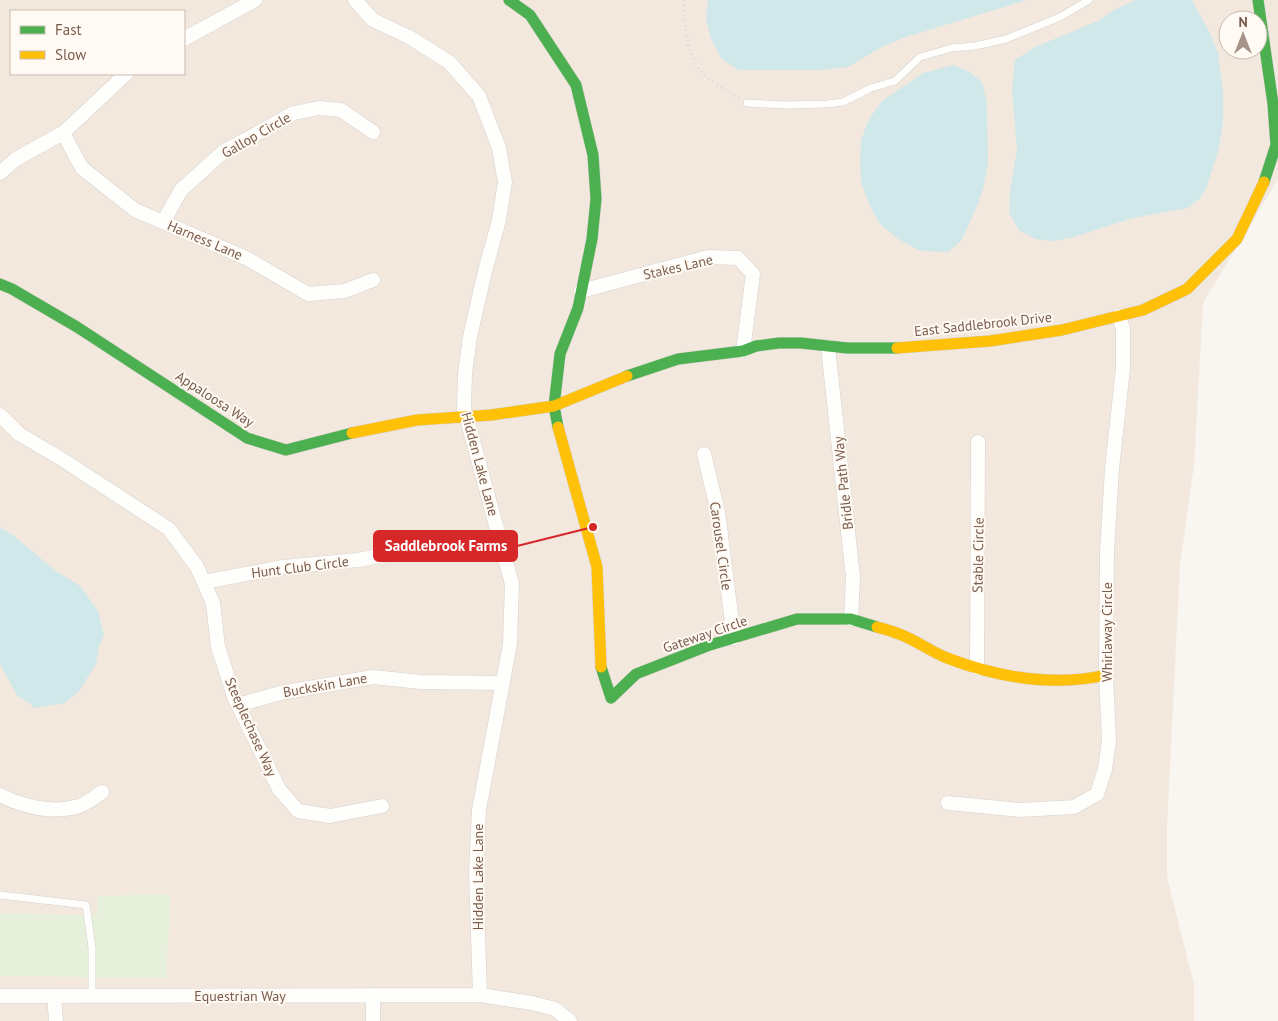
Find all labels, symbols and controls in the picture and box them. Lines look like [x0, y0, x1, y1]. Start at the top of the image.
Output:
legend [10, 10, 185, 75]
north arrow [1218, 10, 1268, 60]
text: N [1238, 13, 1248, 31]
text: Fast [55, 20, 82, 39]
text: Slow [55, 45, 86, 64]
street label: Gallop Circle [218, 108, 294, 162]
street label: Harness Lane [165, 216, 245, 264]
street label: Stakes Lane [641, 250, 715, 284]
street label: East Saddlebrook Drive [913, 308, 1053, 340]
street label: Appaloosa Way [172, 367, 258, 431]
street label: Hidden Lake Lane [457, 410, 503, 518]
street label: Bridle Path Way [829, 435, 857, 531]
street label: Carousel Circle [706, 500, 736, 592]
street label: Stable Circle [968, 517, 988, 593]
callout: Saddlebrook Farms [374, 531, 517, 561]
text: Saddlebrook Farms [385, 536, 507, 555]
street label: Hunt Club Circle [250, 552, 350, 582]
street label: Whirlaway Circle [1098, 582, 1116, 682]
street label: Gateway Circle [660, 611, 750, 657]
street label: Buckskin Lane [281, 669, 369, 701]
street label: Steeplechase Way [221, 675, 281, 780]
street label: Hidden Lake Lane [469, 824, 487, 930]
street label: Equestrian Way [194, 987, 286, 1005]

